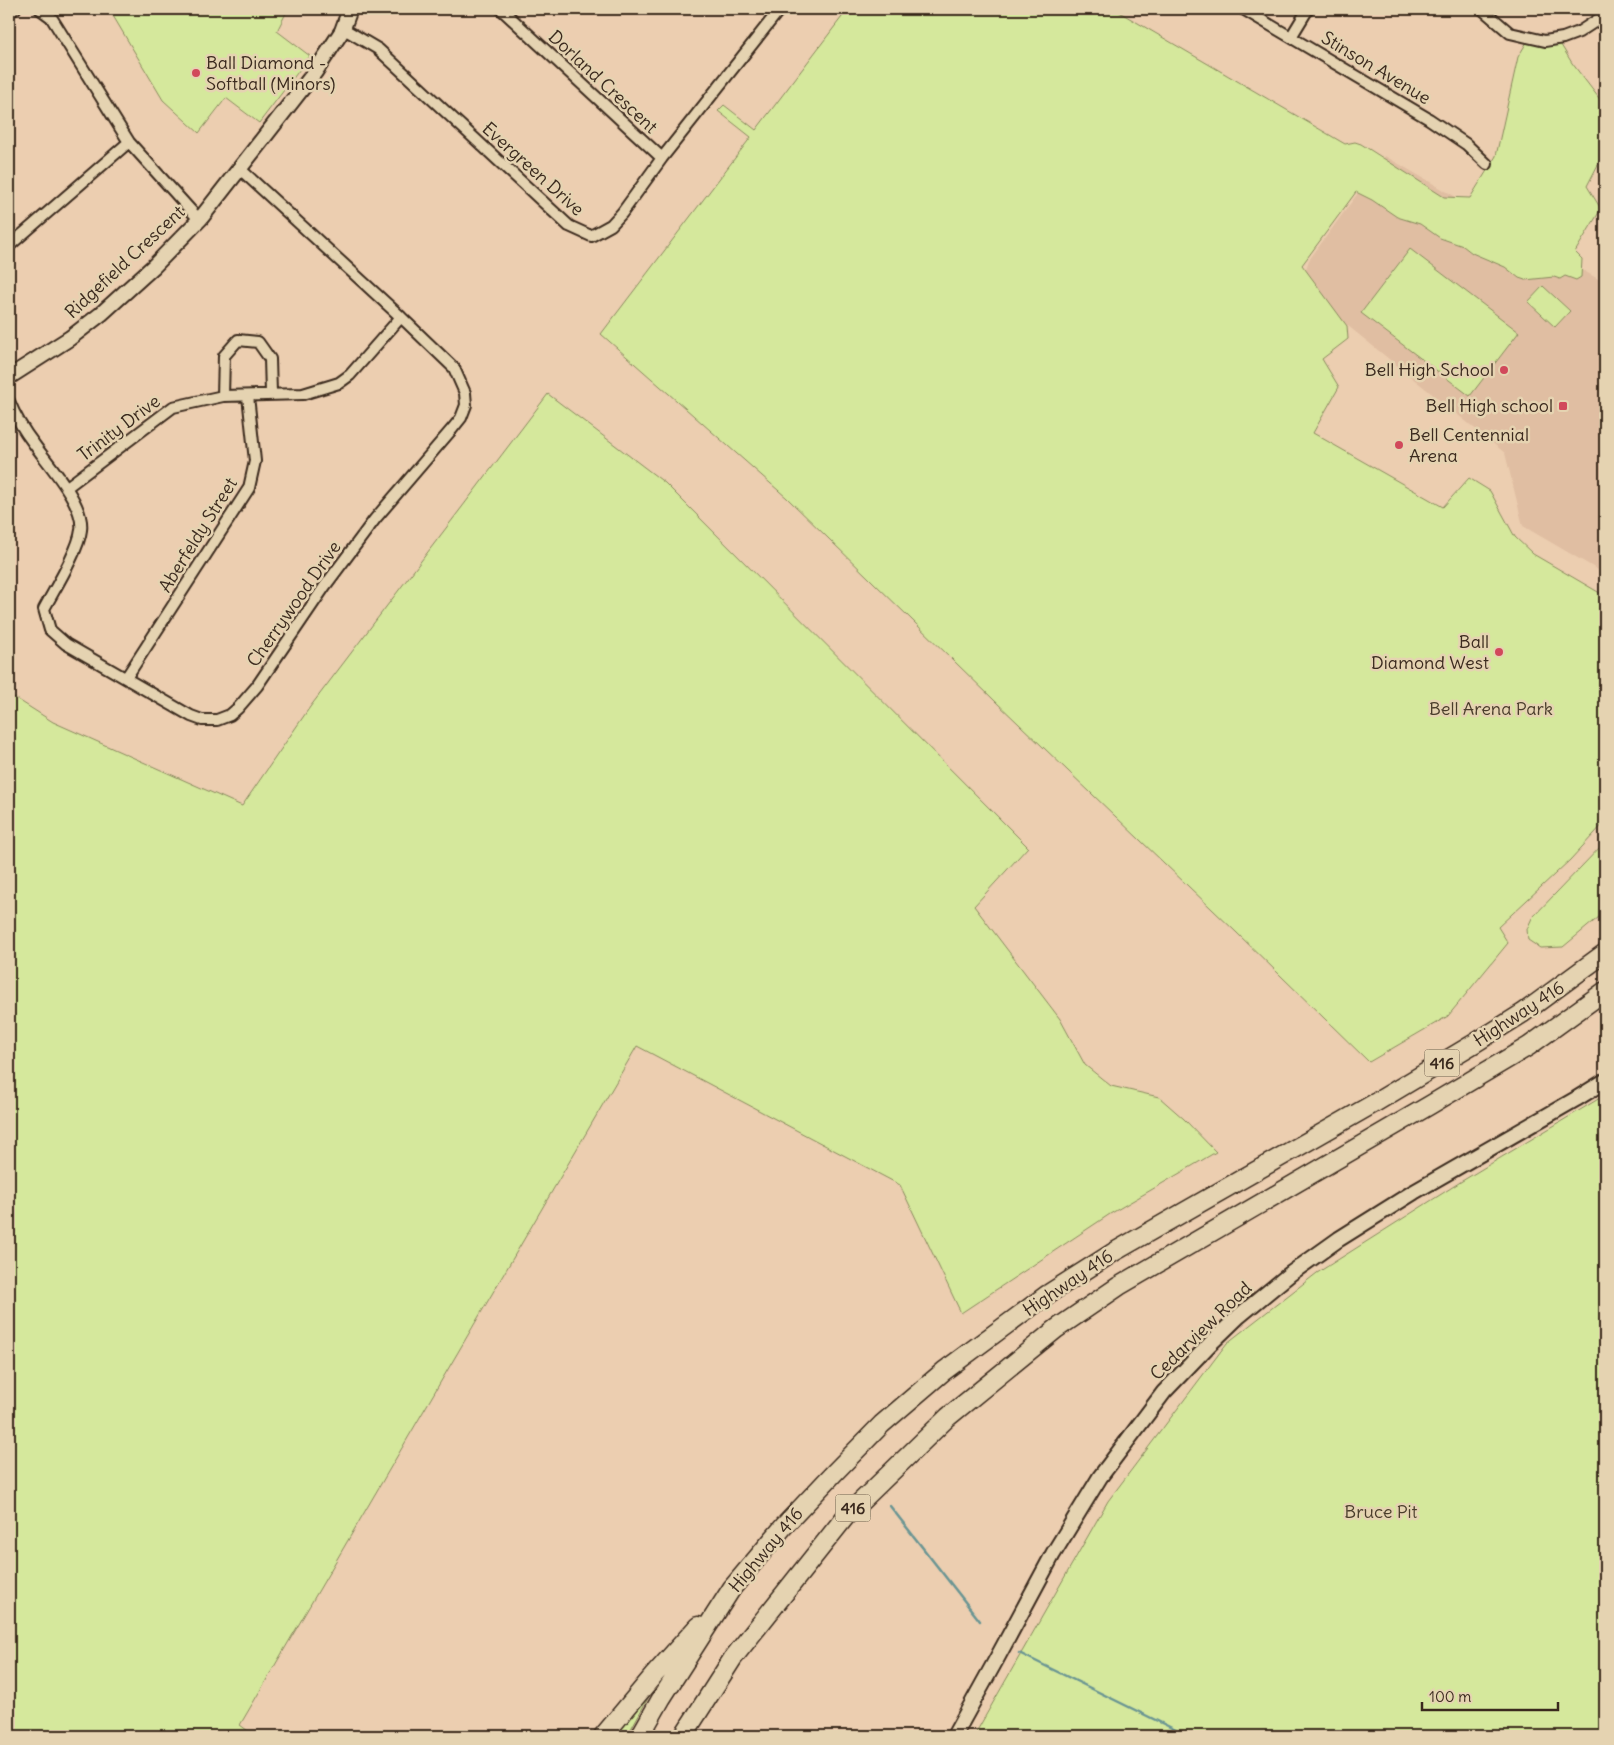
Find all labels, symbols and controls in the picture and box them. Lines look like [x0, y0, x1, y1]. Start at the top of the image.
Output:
street label: Dorland Crescent [544, 25, 663, 138]
street label: Stinson Avenue [1317, 26, 1435, 109]
place label: Ball Diamond - Softball (Minors) [206, 51, 335, 95]
marker: Ball Diamond - Softball (Minors) [190, 67, 202, 79]
street label: Evergreen Drive [478, 117, 589, 220]
street label: Ridgefield Crescent [60, 200, 189, 323]
place label: Bell High School [1365, 358, 1494, 381]
marker: Bell High School [1498, 364, 1510, 376]
street label: Trinity Drive [73, 389, 164, 466]
place label: Bell High school [1425, 394, 1553, 417]
marker: Bell High school [1557, 400, 1569, 412]
place label: Bell Centennial Arena [1409, 423, 1529, 467]
marker: Bell Centennial Arena [1393, 439, 1405, 451]
street label: Aberfeldy Street [153, 473, 242, 596]
street label: Cherrywood Drive [242, 536, 346, 671]
place label: Ball Diamond West [1371, 630, 1489, 674]
marker: Ball Diamond West [1493, 646, 1505, 658]
park label: Bell Arena Park [1429, 697, 1553, 720]
street label: Highway 416 [1469, 976, 1569, 1052]
road number: 416 [1424, 1050, 1460, 1076]
street label: Highway 416 [1018, 1244, 1117, 1321]
street label: Cedarview Road [1145, 1276, 1257, 1385]
road number: 416 [836, 1495, 870, 1522]
park label: Bruce Pit [1344, 1500, 1418, 1523]
street label: Highway 416 [723, 1503, 808, 1597]
scale bar [1422, 1680, 1558, 1712]
text: 100 m [1429, 1687, 1471, 1706]

